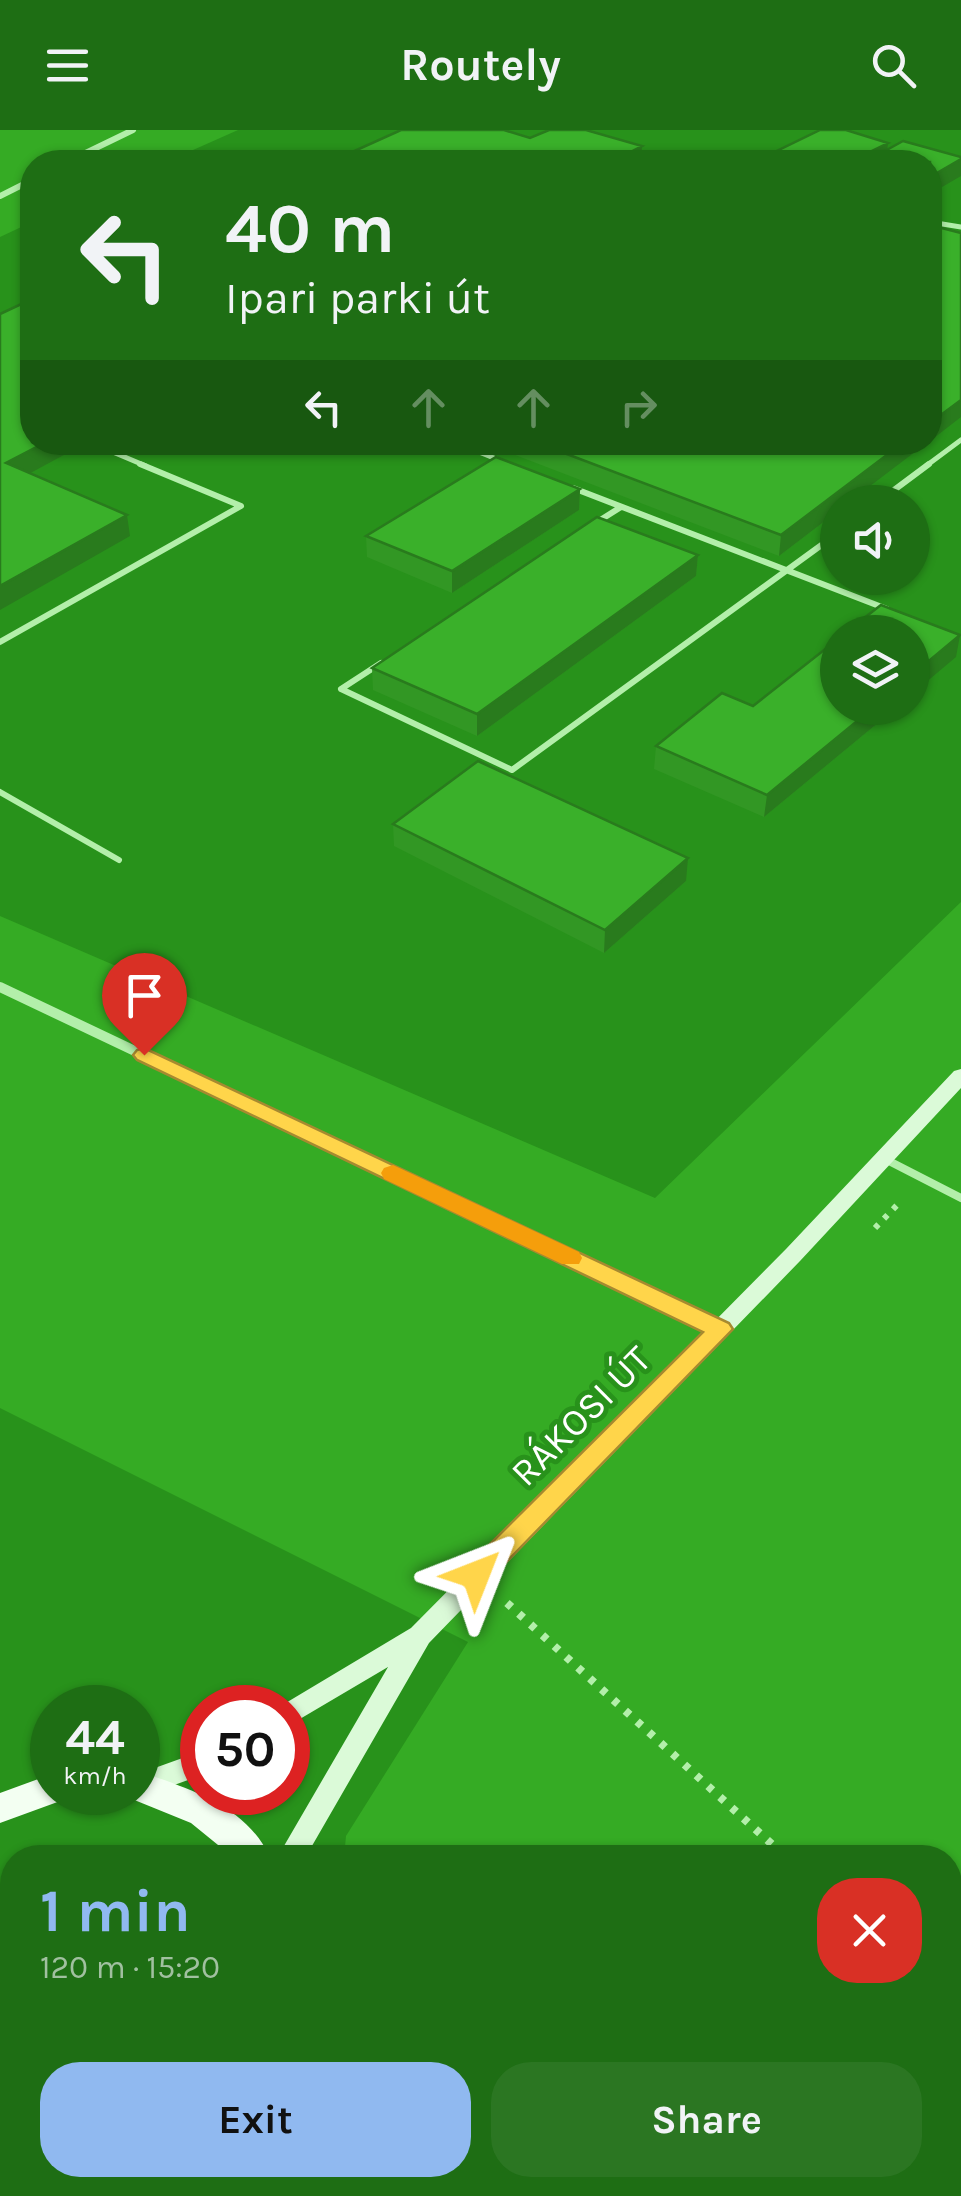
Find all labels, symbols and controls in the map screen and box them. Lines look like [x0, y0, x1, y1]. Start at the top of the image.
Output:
icon: menu [40, 38, 95, 93]
icon: search [866, 38, 921, 93]
text: Routely [400, 39, 561, 91]
text: 40 m [225, 188, 395, 270]
icon: left [60, 190, 190, 320]
text: Ipari parki út [225, 272, 490, 324]
icon: left [296, 380, 351, 435]
icon: ahead [401, 380, 456, 435]
icon: ahead [506, 380, 561, 435]
icon: right [611, 380, 666, 435]
map controls [820, 485, 930, 725]
button: sound [820, 485, 930, 595]
button: layers [820, 615, 930, 725]
pin [102, 953, 187, 1056]
icon: arrive [117, 968, 172, 1023]
street label: RÁKOSI ÚT [501, 1336, 660, 1495]
position arrow [424, 1523, 528, 1627]
speed limit sign: 50 [180, 1685, 310, 1815]
text: 44 [65, 1708, 125, 1767]
text: km/h [63, 1761, 127, 1790]
text: 1 min [40, 1876, 191, 1946]
button: close [817, 1878, 922, 1983]
text: 120 m · 15:20 [40, 1949, 220, 1986]
button: Exit [40, 2062, 471, 2177]
button: Share [491, 2062, 922, 2177]

